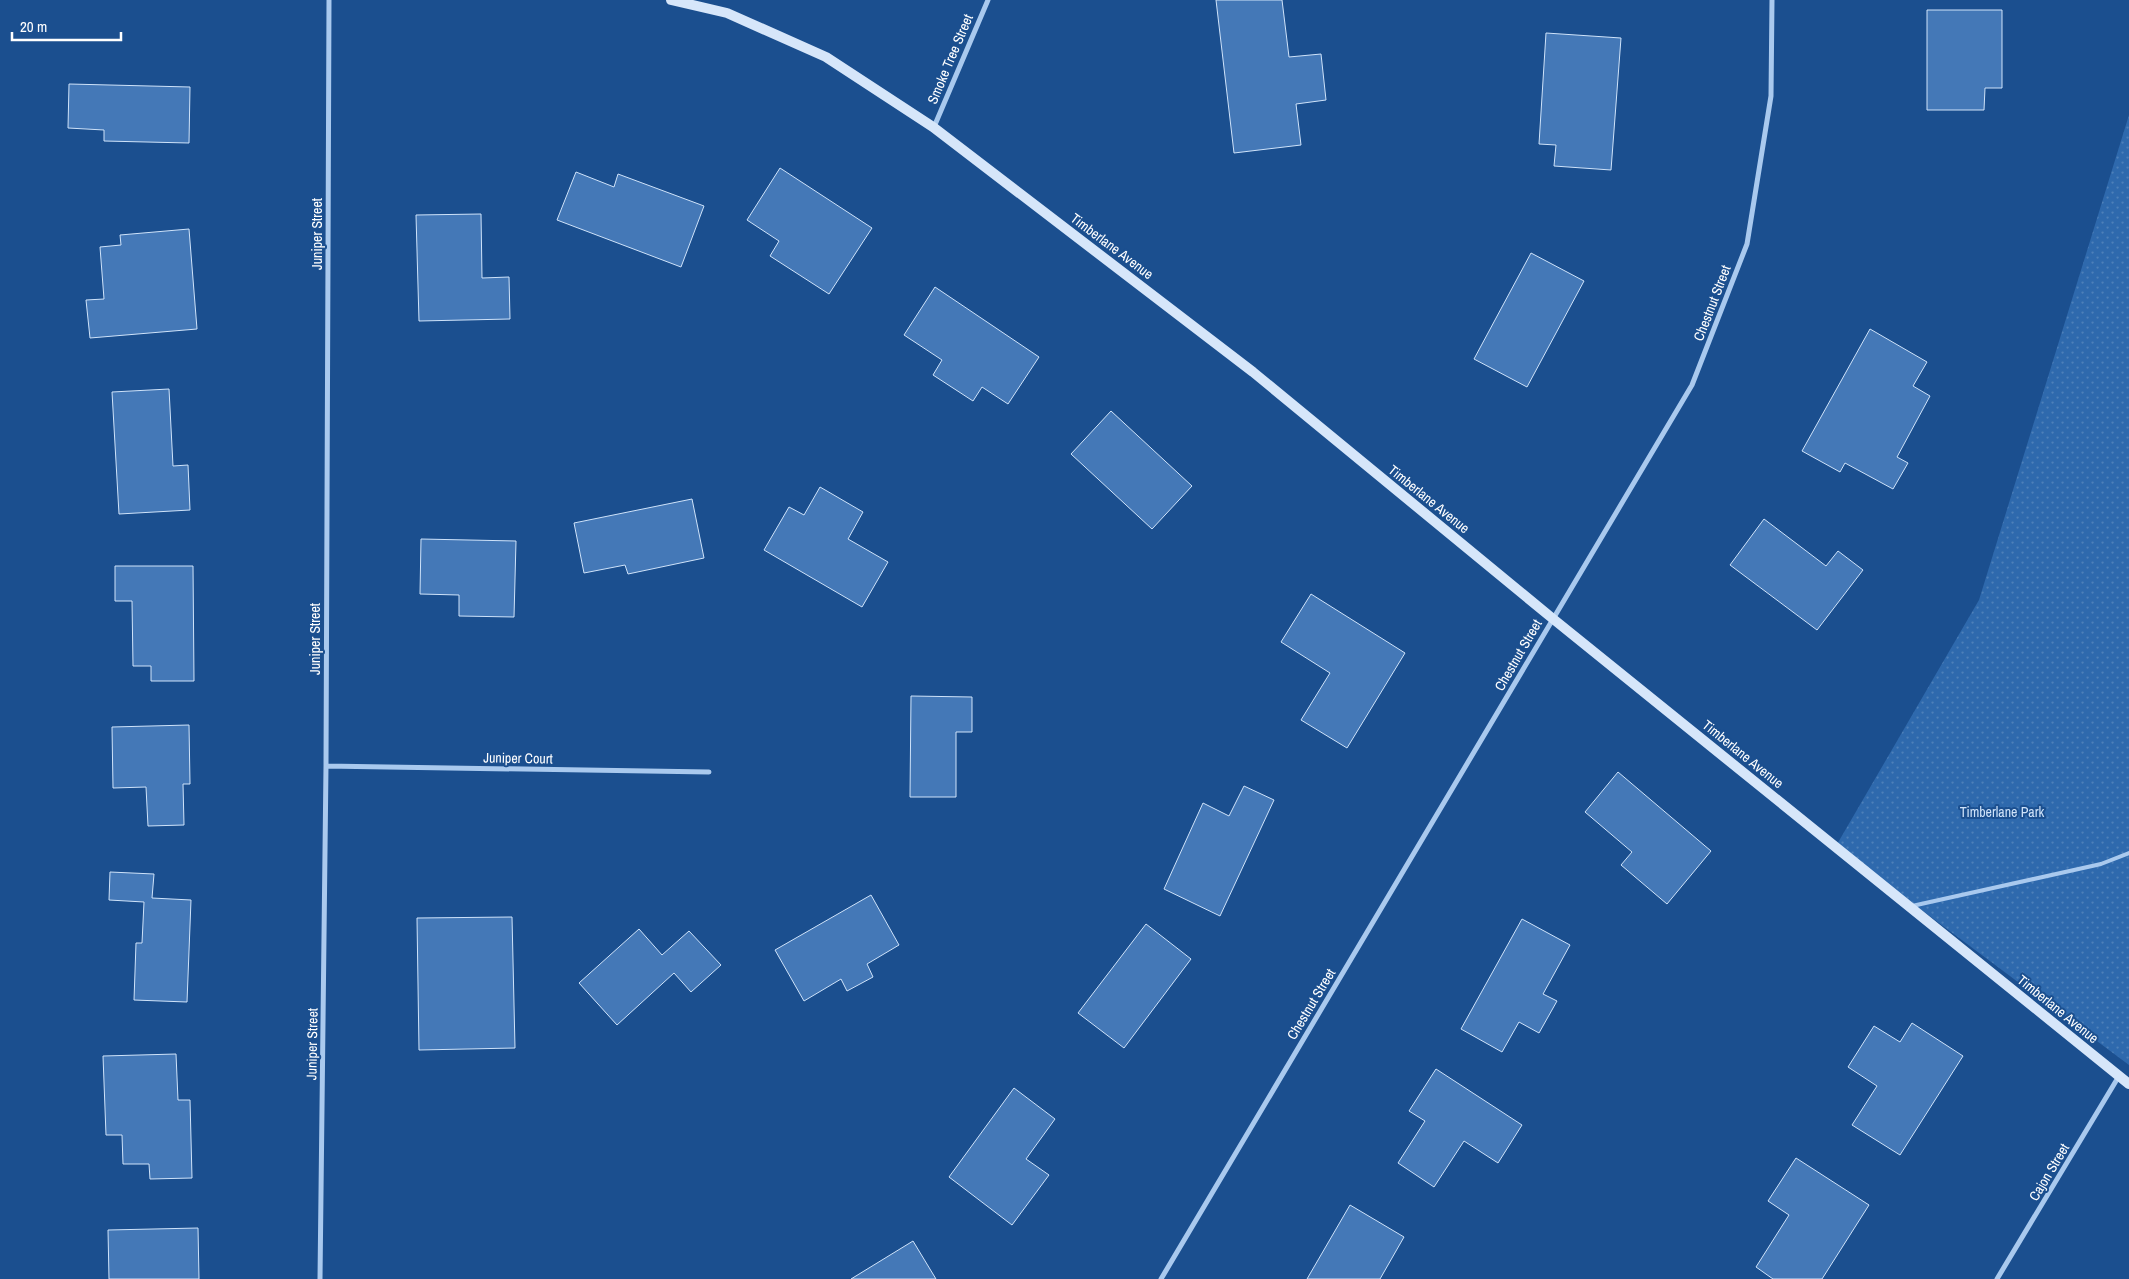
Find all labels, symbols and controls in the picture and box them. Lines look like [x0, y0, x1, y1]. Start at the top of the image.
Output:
scale bar [12, 10, 121, 42]
street label: Smoke Tree Street [923, 11, 977, 107]
text: 20 m [20, 16, 47, 37]
street label: Juniper Street [308, 198, 326, 270]
street label: Timberlane Avenue [1067, 209, 1157, 283]
street label: Chestnut Street [1689, 263, 1735, 343]
street label: Timberlane Avenue [1385, 461, 1473, 537]
street label: Juniper Street [306, 603, 324, 675]
street label: Chestnut Street [1490, 616, 1546, 694]
street label: Timberlane Avenue [1699, 716, 1787, 792]
street label: Juniper Court [483, 748, 553, 768]
park label: Timberlane Park [1960, 803, 2045, 821]
street label: Chestnut Street [1283, 965, 1339, 1043]
street label: Timberlane Avenue [2014, 971, 2102, 1047]
street label: Juniper Street [302, 1008, 322, 1080]
street label: Cajon Street [2025, 1140, 2073, 1204]

